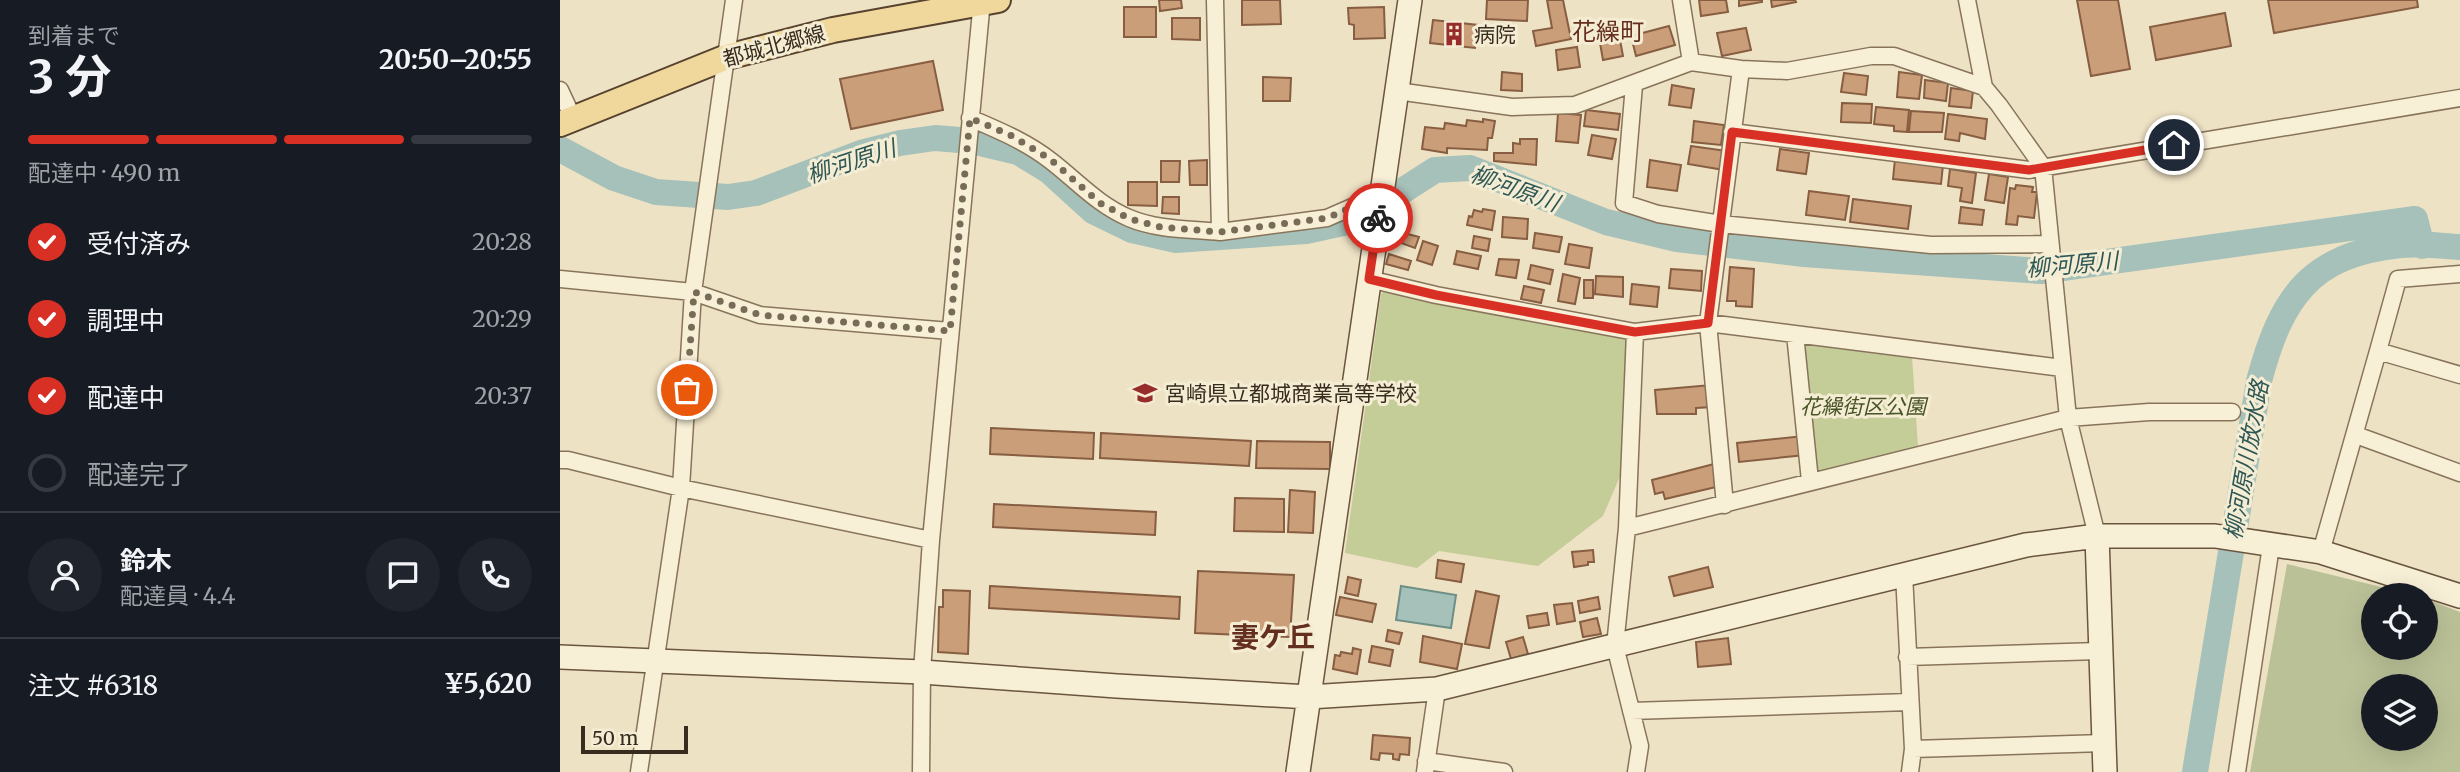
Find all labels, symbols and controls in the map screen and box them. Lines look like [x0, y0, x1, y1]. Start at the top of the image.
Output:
district label: 花繰町 [1572, 16, 1644, 47]
street label: 都城北郷線 [720, 19, 828, 73]
building icon: 病院 [1440, 20, 1468, 48]
text: 到着まで [28, 21, 120, 50]
place label: 病院 [1474, 21, 1516, 48]
text: 20:50–20:55 [379, 43, 532, 76]
text: 3 分 [28, 48, 111, 106]
pin [2144, 115, 2204, 175]
icon: home [2155, 126, 2193, 164]
water label: 柳河原川 [803, 132, 902, 189]
text: 配達中 · 490 m [28, 158, 180, 187]
water label: 柳河原川 [1467, 159, 1566, 218]
courier [1343, 183, 1413, 253]
icon: bike [1359, 199, 1397, 237]
icon: check [28, 223, 66, 261]
text: 受付済み [87, 227, 191, 260]
text: 20:28 [472, 227, 532, 256]
water label: 柳河原川 [2025, 245, 2122, 282]
icon: check [28, 300, 66, 338]
text: 調理中 [87, 304, 165, 337]
text: 20:29 [472, 304, 532, 333]
pin [657, 360, 717, 420]
icon: bag [668, 371, 706, 409]
water label: 柳河原川放水路 [2218, 376, 2275, 542]
icon: check [28, 377, 66, 415]
school or university icon: 宮崎県立都城商業高等学校 [1131, 379, 1159, 407]
place label: 宮崎県立都城商業高等学校 [1165, 380, 1417, 407]
text: 配達中 [87, 381, 165, 414]
text: 20:37 [474, 381, 532, 410]
park label: 花繰街区公園 [1800, 393, 1929, 420]
text: 配達完了 [87, 458, 191, 491]
button: person [28, 538, 102, 612]
button: chat [366, 538, 440, 612]
button: phone [458, 538, 532, 612]
text: 鈴木 [120, 544, 172, 577]
text: 配達員 · 4.4 [120, 581, 236, 610]
map controls [2361, 583, 2438, 751]
button: locate [2361, 583, 2438, 660]
district label: 妻ケ丘 [1231, 619, 1315, 655]
text: ¥5,620 [444, 667, 532, 700]
text: 注文 #6318 [28, 669, 158, 702]
button: layers [2361, 674, 2438, 751]
scale bar [581, 723, 688, 755]
text: 50 m [592, 726, 638, 750]

